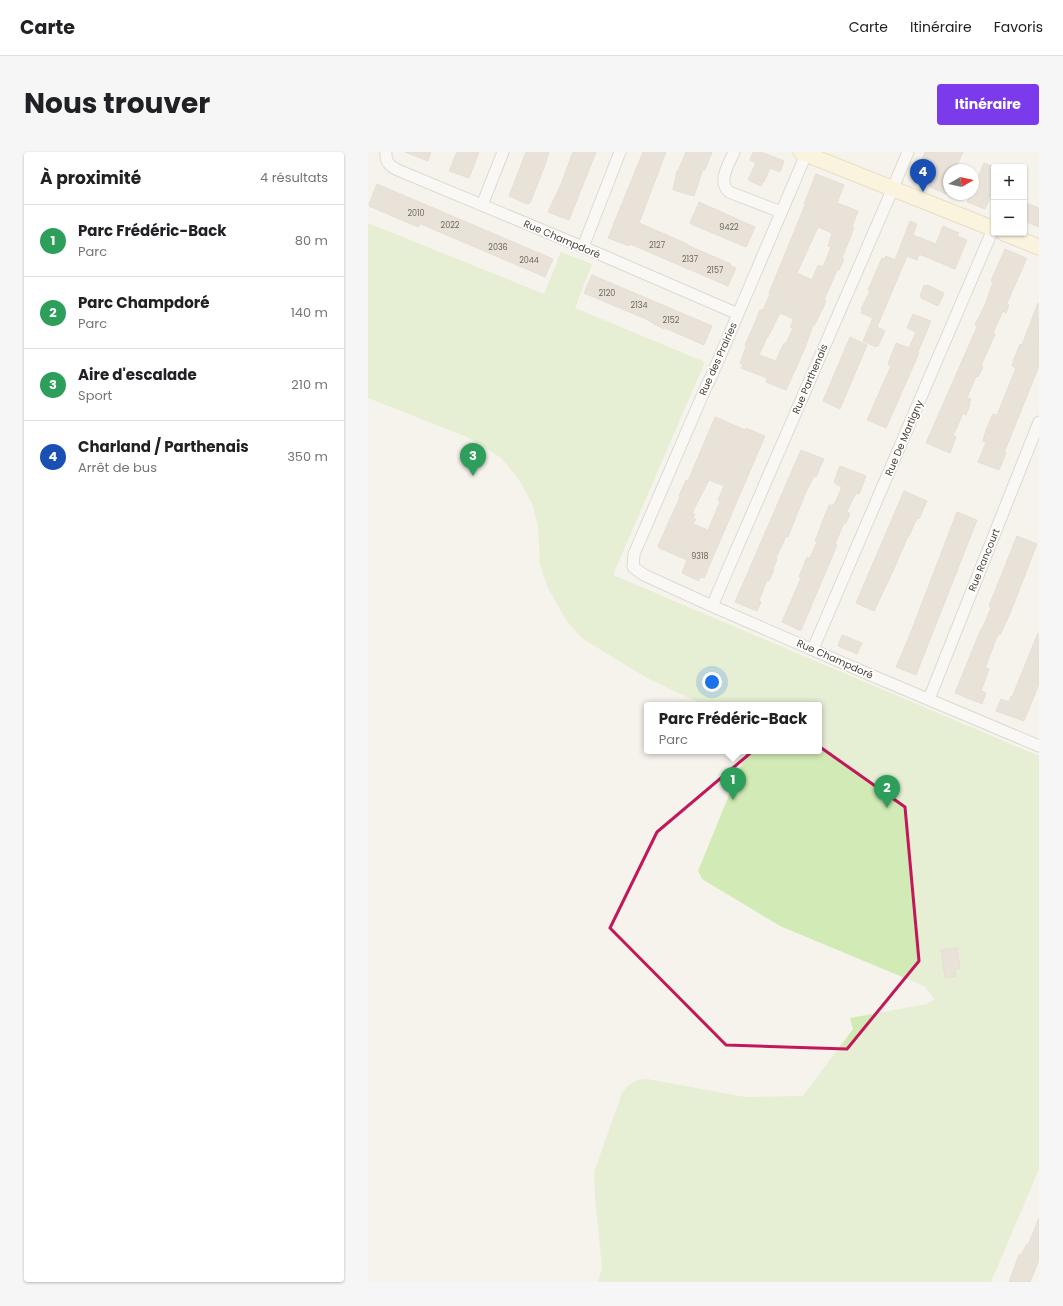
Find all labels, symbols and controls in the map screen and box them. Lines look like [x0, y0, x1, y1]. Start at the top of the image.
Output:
text: Carte [20, 14, 75, 41]
text: Carte [849, 17, 888, 37]
text: Itinéraire [910, 17, 972, 37]
text: Favoris [994, 17, 1043, 37]
text: Nous trouver [24, 84, 210, 123]
button: Itinéraire [937, 84, 1039, 125]
pin: 4 [910, 159, 936, 192]
north arrow [943, 164, 979, 200]
map controls [991, 164, 1027, 236]
button: + [991, 164, 1027, 200]
text: À proximité [40, 166, 141, 190]
text: 4 résultats [260, 168, 328, 187]
button: − [991, 200, 1027, 236]
house number: 2010 [407, 208, 425, 219]
street label: Rue Champdoré [521, 216, 603, 262]
text: Parc Frédéric-Back [78, 220, 227, 241]
house number: 2022 [441, 220, 460, 231]
house number: 9422 [719, 222, 739, 233]
text: 1 [51, 231, 55, 250]
text: 80 m [295, 231, 328, 250]
house number: 2127 [649, 240, 666, 251]
text: Parc [78, 242, 107, 261]
house number: 2036 [488, 242, 508, 253]
house number: 2137 [682, 254, 699, 265]
house number: 2044 [519, 255, 539, 266]
house number: 2157 [707, 265, 724, 276]
house number: 2120 [599, 288, 615, 299]
text: Parc Champdoré [78, 292, 209, 313]
house number: 2134 [631, 300, 647, 311]
text: 2 [49, 303, 57, 322]
text: 140 m [291, 303, 328, 322]
text: Parc [78, 314, 107, 333]
house number: 2152 [663, 315, 680, 326]
street label: Rue des Prairies [695, 320, 741, 398]
street label: Rue Parthenais [788, 342, 832, 416]
text: Aire d'escalade [78, 364, 197, 385]
text: 3 [49, 375, 57, 394]
text: 210 m [291, 375, 328, 394]
text: Sport [78, 386, 112, 405]
street label: Rue De Martigny [881, 397, 927, 478]
text: Charland / Parthenais [78, 436, 249, 457]
pin: 3 [460, 443, 486, 476]
text: 4 [49, 447, 57, 466]
text: 350 m [287, 447, 328, 466]
text: Arrêt de bus [78, 458, 157, 477]
street label: Rue Rancourt [965, 526, 1004, 594]
house number: 9318 [691, 551, 709, 562]
street label: Rue Champdoré [794, 635, 876, 683]
your location [702, 672, 722, 692]
popup [644, 702, 822, 754]
text: Parc Frédéric-Back [659, 708, 807, 729]
text: Parc [659, 730, 688, 749]
pin: 1 [720, 767, 746, 800]
pin: 2 [874, 775, 900, 808]

